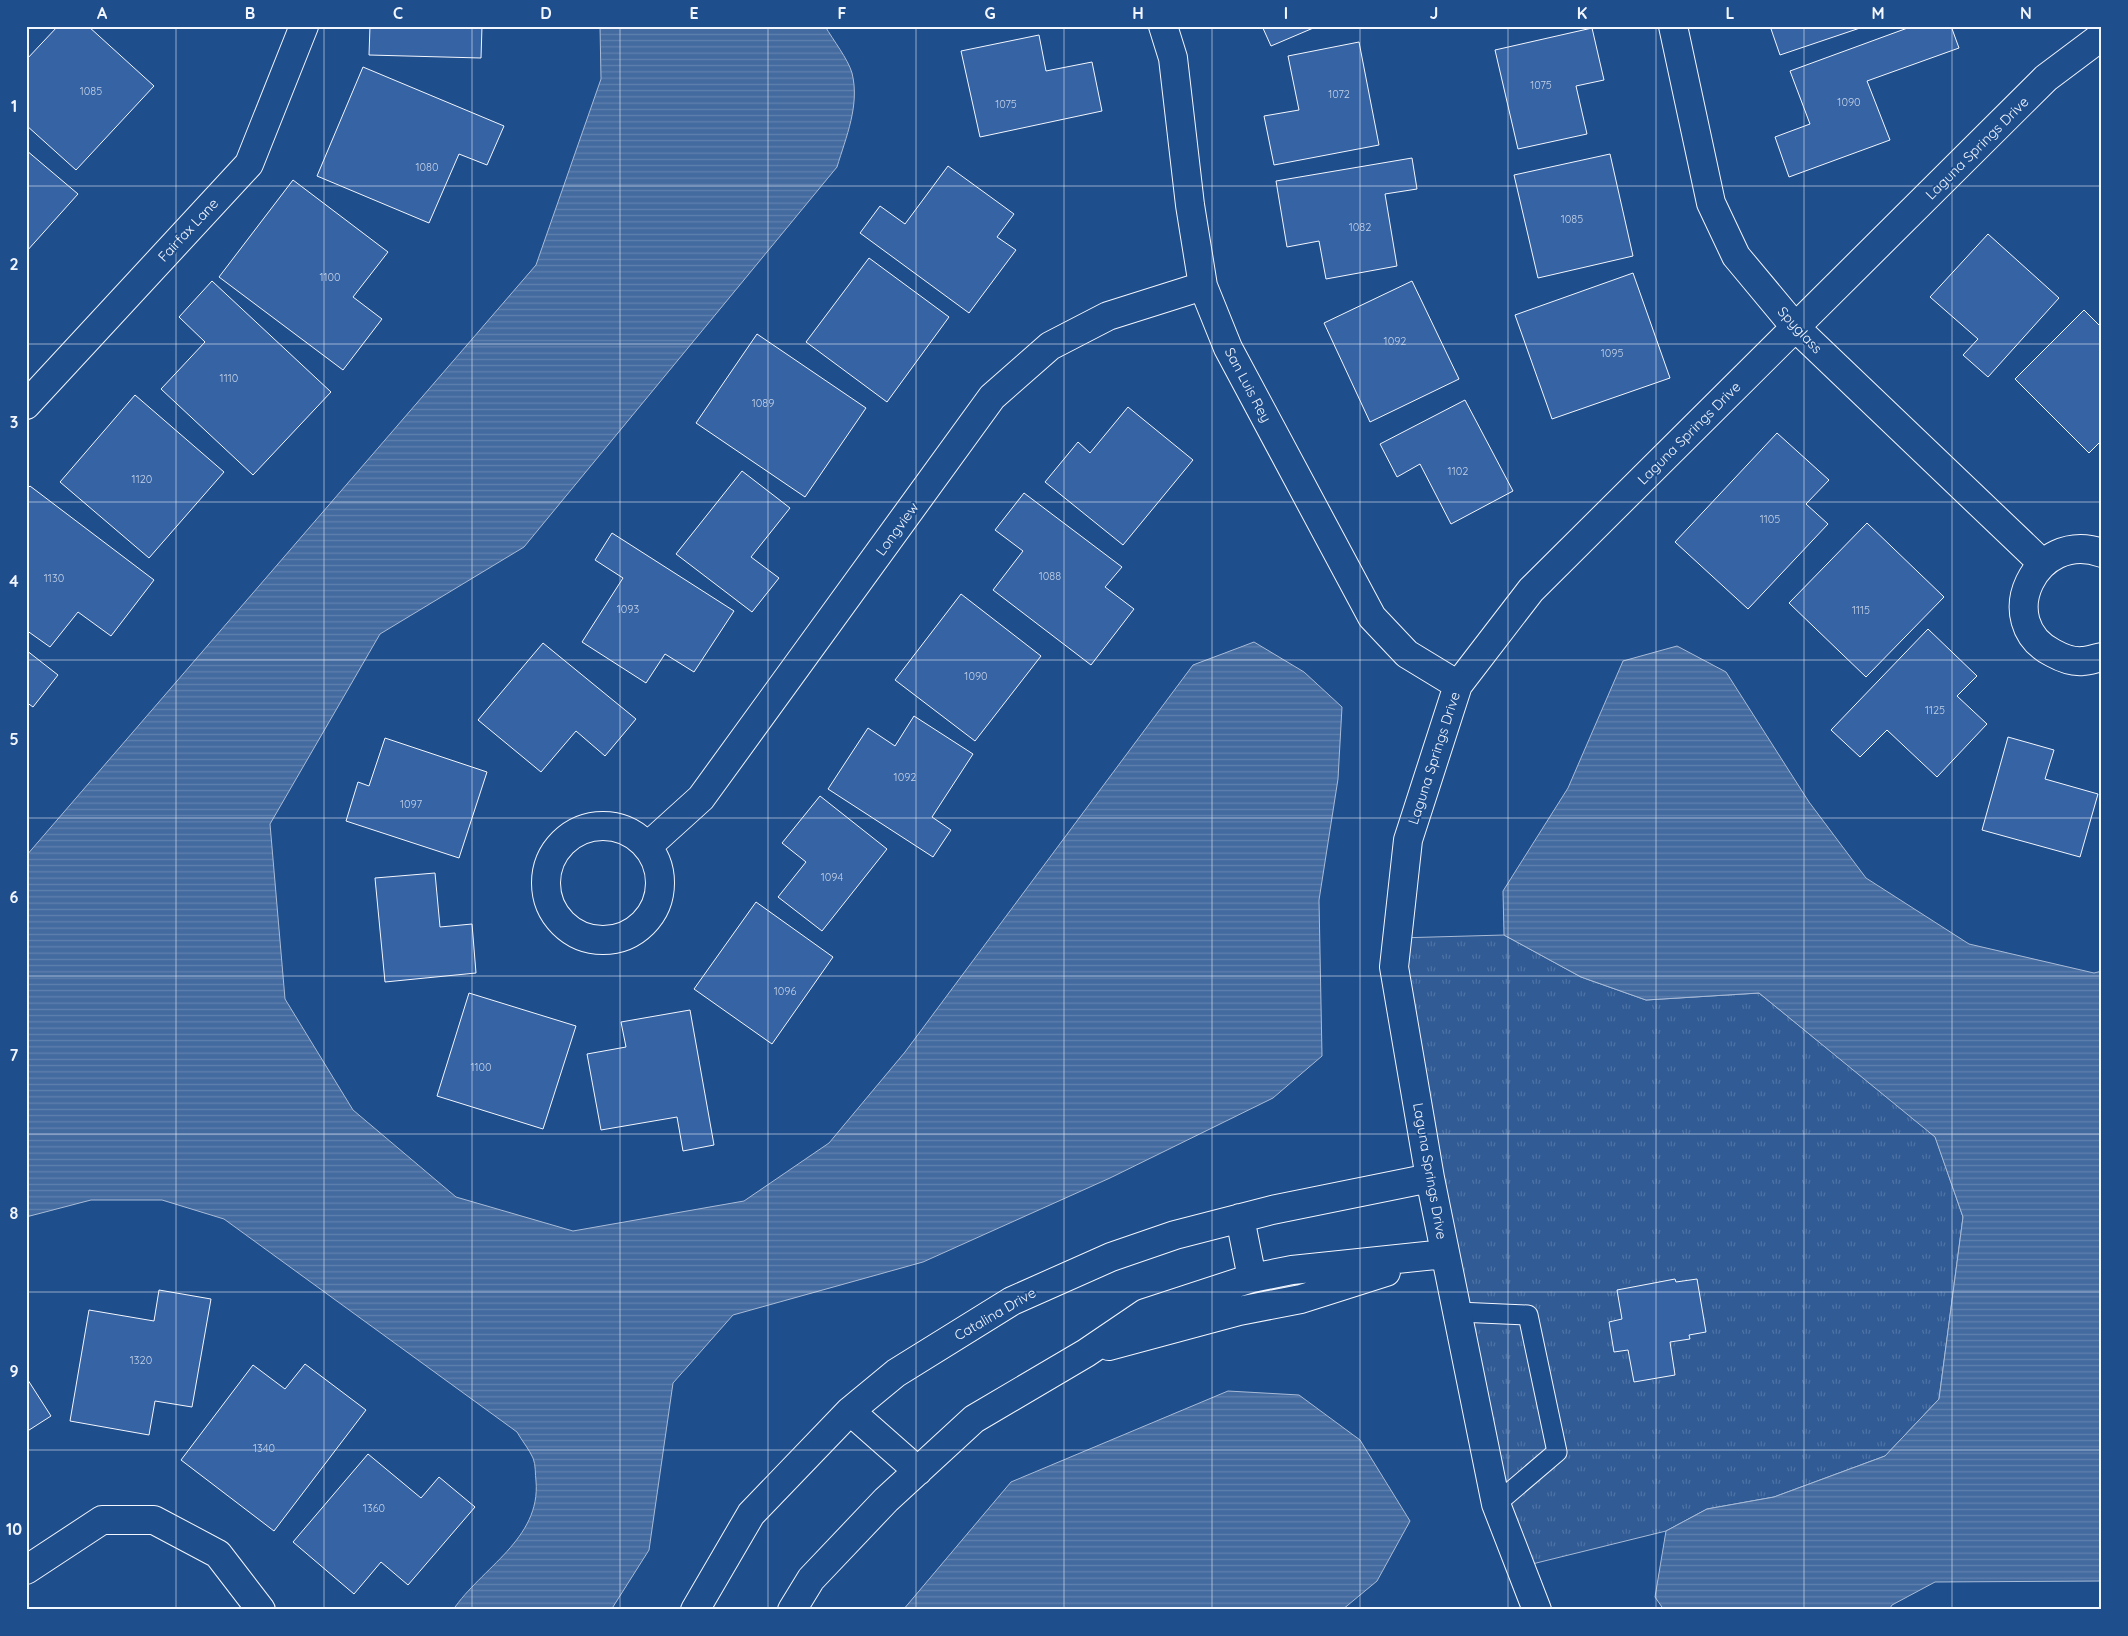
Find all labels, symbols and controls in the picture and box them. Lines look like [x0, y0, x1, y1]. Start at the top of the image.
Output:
text: A [97, 3, 108, 23]
text: B [245, 3, 255, 23]
text: C [393, 3, 403, 23]
text: D [540, 3, 552, 23]
text: E [689, 3, 699, 23]
text: F [838, 3, 847, 23]
text: G [984, 3, 996, 23]
text: H [1132, 3, 1144, 23]
text: I [1284, 3, 1288, 23]
text: J [1430, 3, 1438, 23]
text: K [1577, 3, 1587, 23]
text: L [1726, 3, 1735, 23]
text: M [1871, 3, 1885, 23]
text: N [2020, 3, 2032, 23]
house number: 1075 [1530, 78, 1552, 92]
house number: 1085 [80, 84, 102, 98]
house number: 1072 [1328, 87, 1350, 101]
street label: Laguna Springs Drive [1922, 93, 2032, 203]
house number: 1090 [1837, 95, 1861, 109]
text: 1 [11, 96, 17, 116]
house number: 1075 [995, 97, 1017, 111]
house number: 1080 [415, 160, 439, 174]
street label: Fairfax Lane [154, 194, 222, 266]
house number: 1085 [1561, 212, 1583, 226]
house number: 1082 [1349, 220, 1371, 234]
text: 2 [9, 254, 19, 274]
house number: 1100 [319, 270, 341, 284]
street label: Spyglass [1774, 303, 1826, 357]
house number: 1092 [1384, 334, 1406, 348]
street label: San Luis Rey [1221, 344, 1275, 426]
house number: 1095 [1601, 346, 1623, 360]
house number: 1110 [220, 371, 238, 385]
street label: Laguna Springs Drive [1634, 378, 1744, 488]
house number: 1089 [752, 396, 774, 410]
text: 3 [10, 412, 18, 432]
house number: 1102 [1448, 464, 1468, 478]
house number: 1120 [132, 472, 152, 486]
street label: Longview [872, 498, 923, 559]
house number: 1105 [1760, 512, 1780, 526]
house number: 1088 [1039, 569, 1061, 583]
text: 4 [9, 571, 19, 591]
house number: 1130 [44, 571, 64, 585]
house number: 1093 [617, 602, 639, 616]
house number: 1115 [1852, 603, 1870, 617]
house number: 1090 [964, 669, 988, 683]
street label: Laguna Springs Drive [1404, 689, 1464, 827]
house number: 1125 [1925, 703, 1945, 717]
text: 5 [9, 729, 19, 749]
house number: 1092 [894, 770, 916, 784]
house number: 1097 [400, 797, 422, 811]
house number: 1094 [821, 870, 843, 884]
text: 6 [10, 887, 19, 907]
house number: 1096 [774, 984, 796, 998]
text: 7 [10, 1045, 19, 1065]
house number: 1100 [470, 1060, 492, 1074]
street label: Laguna Springs Drive [1409, 1101, 1451, 1241]
text: 8 [10, 1203, 19, 1223]
street label: Catalina Drive [951, 1283, 1039, 1345]
house number: 1320 [130, 1353, 152, 1367]
text: 9 [9, 1361, 19, 1381]
house number: 1340 [253, 1441, 275, 1455]
house number: 1360 [363, 1501, 385, 1515]
text: 10 [6, 1519, 22, 1539]

